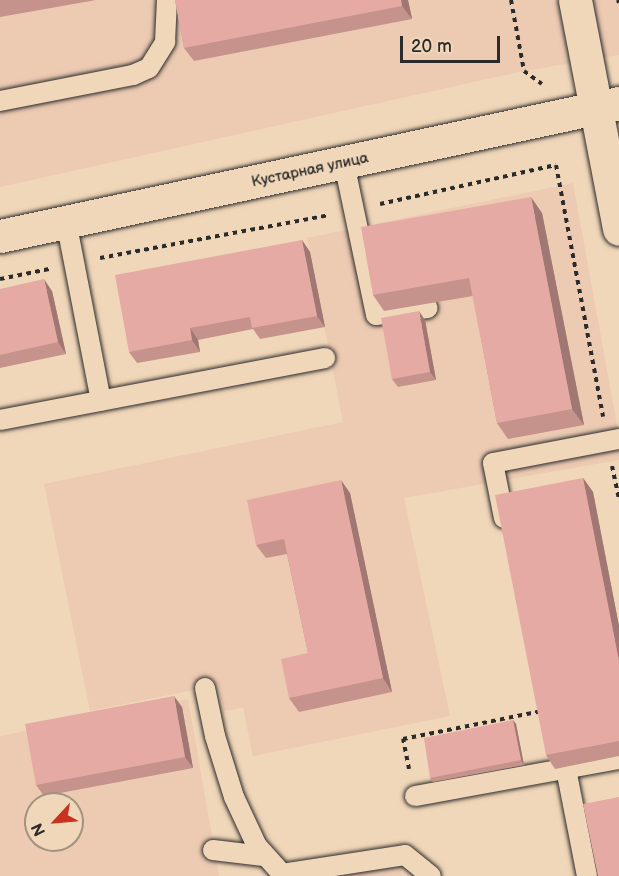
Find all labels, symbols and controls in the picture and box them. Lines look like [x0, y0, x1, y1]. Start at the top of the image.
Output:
scale bar [403, 24, 504, 62]
text: 20 m [411, 36, 452, 57]
street label: Кустарная улица [250, 149, 370, 191]
north arrow [24, 792, 84, 852]
text: N [28, 820, 50, 839]

